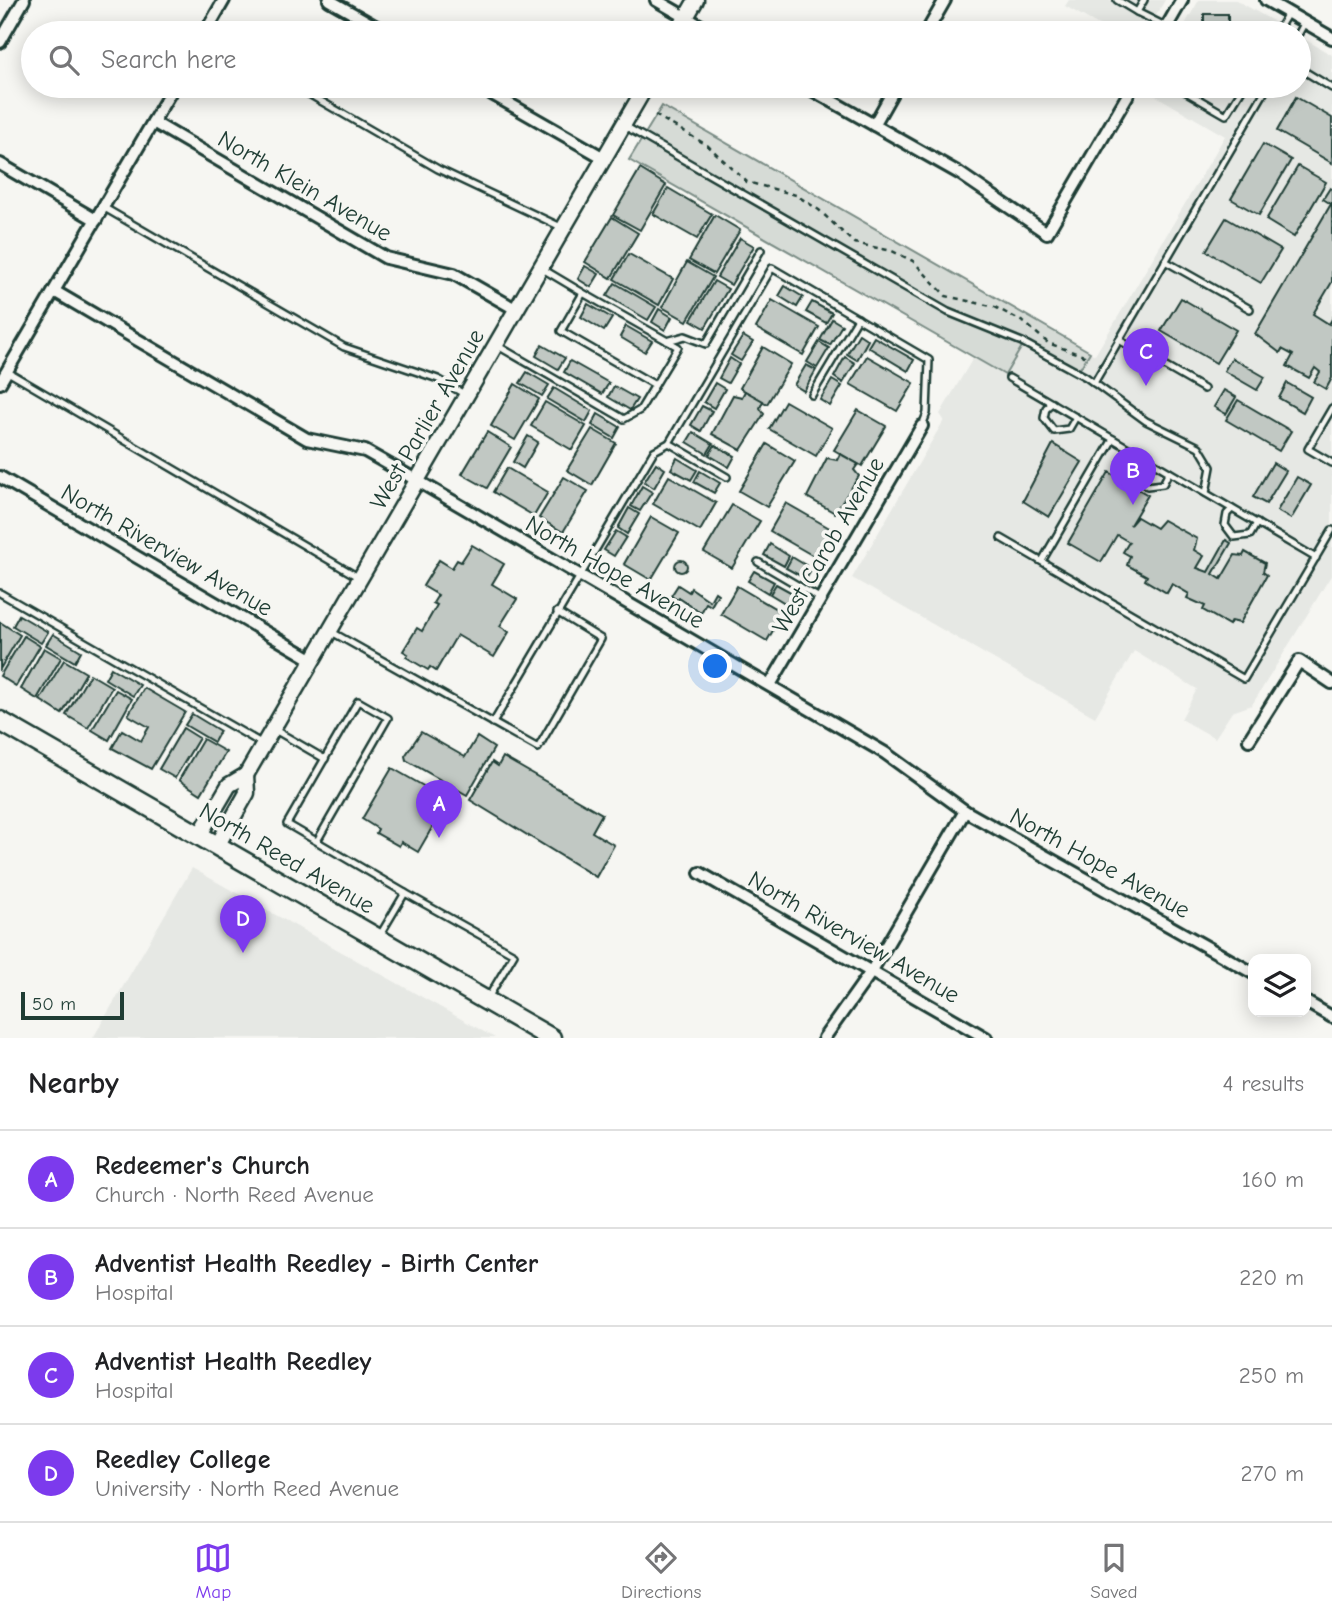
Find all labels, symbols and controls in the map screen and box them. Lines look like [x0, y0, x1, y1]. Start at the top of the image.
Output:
search box [21, 21, 1311, 98]
icon: search [45, 41, 83, 79]
text: Search here [101, 45, 236, 75]
street label: North Klein Avenue [213, 125, 397, 247]
street label: West Parlier Avenue [364, 324, 490, 514]
pin: C [1123, 328, 1169, 386]
pin: B [1110, 447, 1156, 505]
street label: West Carob Avenue [766, 452, 890, 638]
street label: North Riverview Avenue [56, 478, 278, 622]
street label: North Hope Avenue [521, 509, 709, 635]
your location [698, 649, 732, 683]
pin: A [416, 780, 462, 838]
street label: North Reed Avenue [194, 796, 380, 920]
street label: North Hope Avenue [1005, 802, 1195, 924]
street label: North Riverview Avenue [743, 865, 965, 1009]
pin: D [220, 895, 266, 953]
map controls [1248, 954, 1311, 1017]
button: layers [1248, 954, 1311, 1017]
scale bar [21, 989, 124, 1021]
text: 50 m [32, 993, 76, 1015]
text: Nearby [28, 1066, 119, 1101]
text: 4 results [1222, 1070, 1304, 1097]
text: Redeemer's Church [95, 1151, 310, 1181]
text: A [45, 1166, 57, 1193]
text: 160 m [1242, 1166, 1304, 1193]
text: Church · North Reed Avenue [95, 1181, 374, 1208]
text: Adventist Health Reedley - Birth Center [95, 1249, 538, 1279]
text: B [44, 1264, 58, 1291]
text: 220 m [1239, 1264, 1304, 1291]
text: Hospital [95, 1279, 173, 1306]
text: Adventist Health Reedley [95, 1347, 371, 1377]
text: C [44, 1362, 58, 1389]
text: 250 m [1239, 1362, 1304, 1389]
text: Hospital [95, 1377, 173, 1404]
text: Reedley College [95, 1445, 270, 1475]
text: D [44, 1460, 58, 1487]
text: 270 m [1240, 1460, 1304, 1487]
text: University · North Reed Avenue [95, 1475, 399, 1502]
tab: Map [194, 1539, 232, 1603]
tab: Directions [621, 1539, 701, 1603]
tab: Saved [1090, 1539, 1138, 1603]

